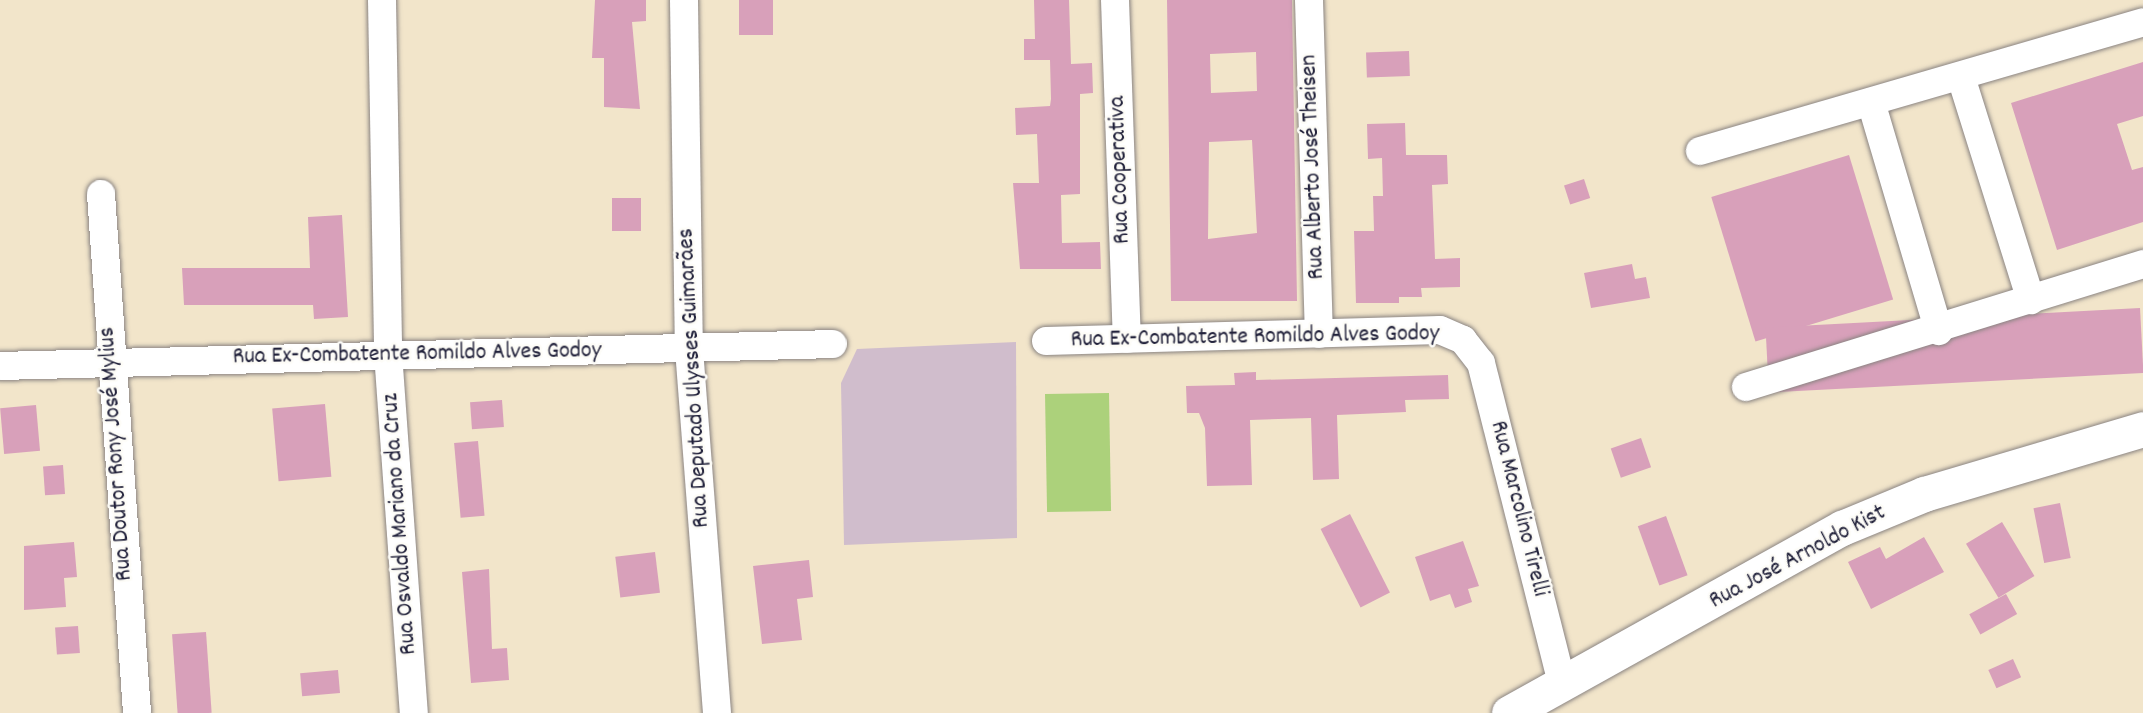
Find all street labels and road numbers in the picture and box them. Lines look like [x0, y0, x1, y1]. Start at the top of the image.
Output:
street label: Rua Alberto José Theisen [1296, 54, 1332, 280]
street label: Rua Cooperativa [1104, 95, 1138, 245]
street label: Rua Deputado Ulysses Guimarães [673, 227, 717, 529]
street label: Rua Ex-Combatente Romildo Alves Godoy [1070, 320, 1440, 356]
street label: Rua Doutor Rony José Mylius [94, 326, 140, 582]
street label: Rua Ex-Combatente Romildo Alves Godoy [232, 337, 602, 373]
street label: Rua Osvaldo Mariano da Cruz [377, 392, 425, 656]
street label: Rua Marcolino Tirelli [1482, 418, 1554, 600]
street label: Rua José Arnoldo Kist [1705, 499, 1891, 617]

